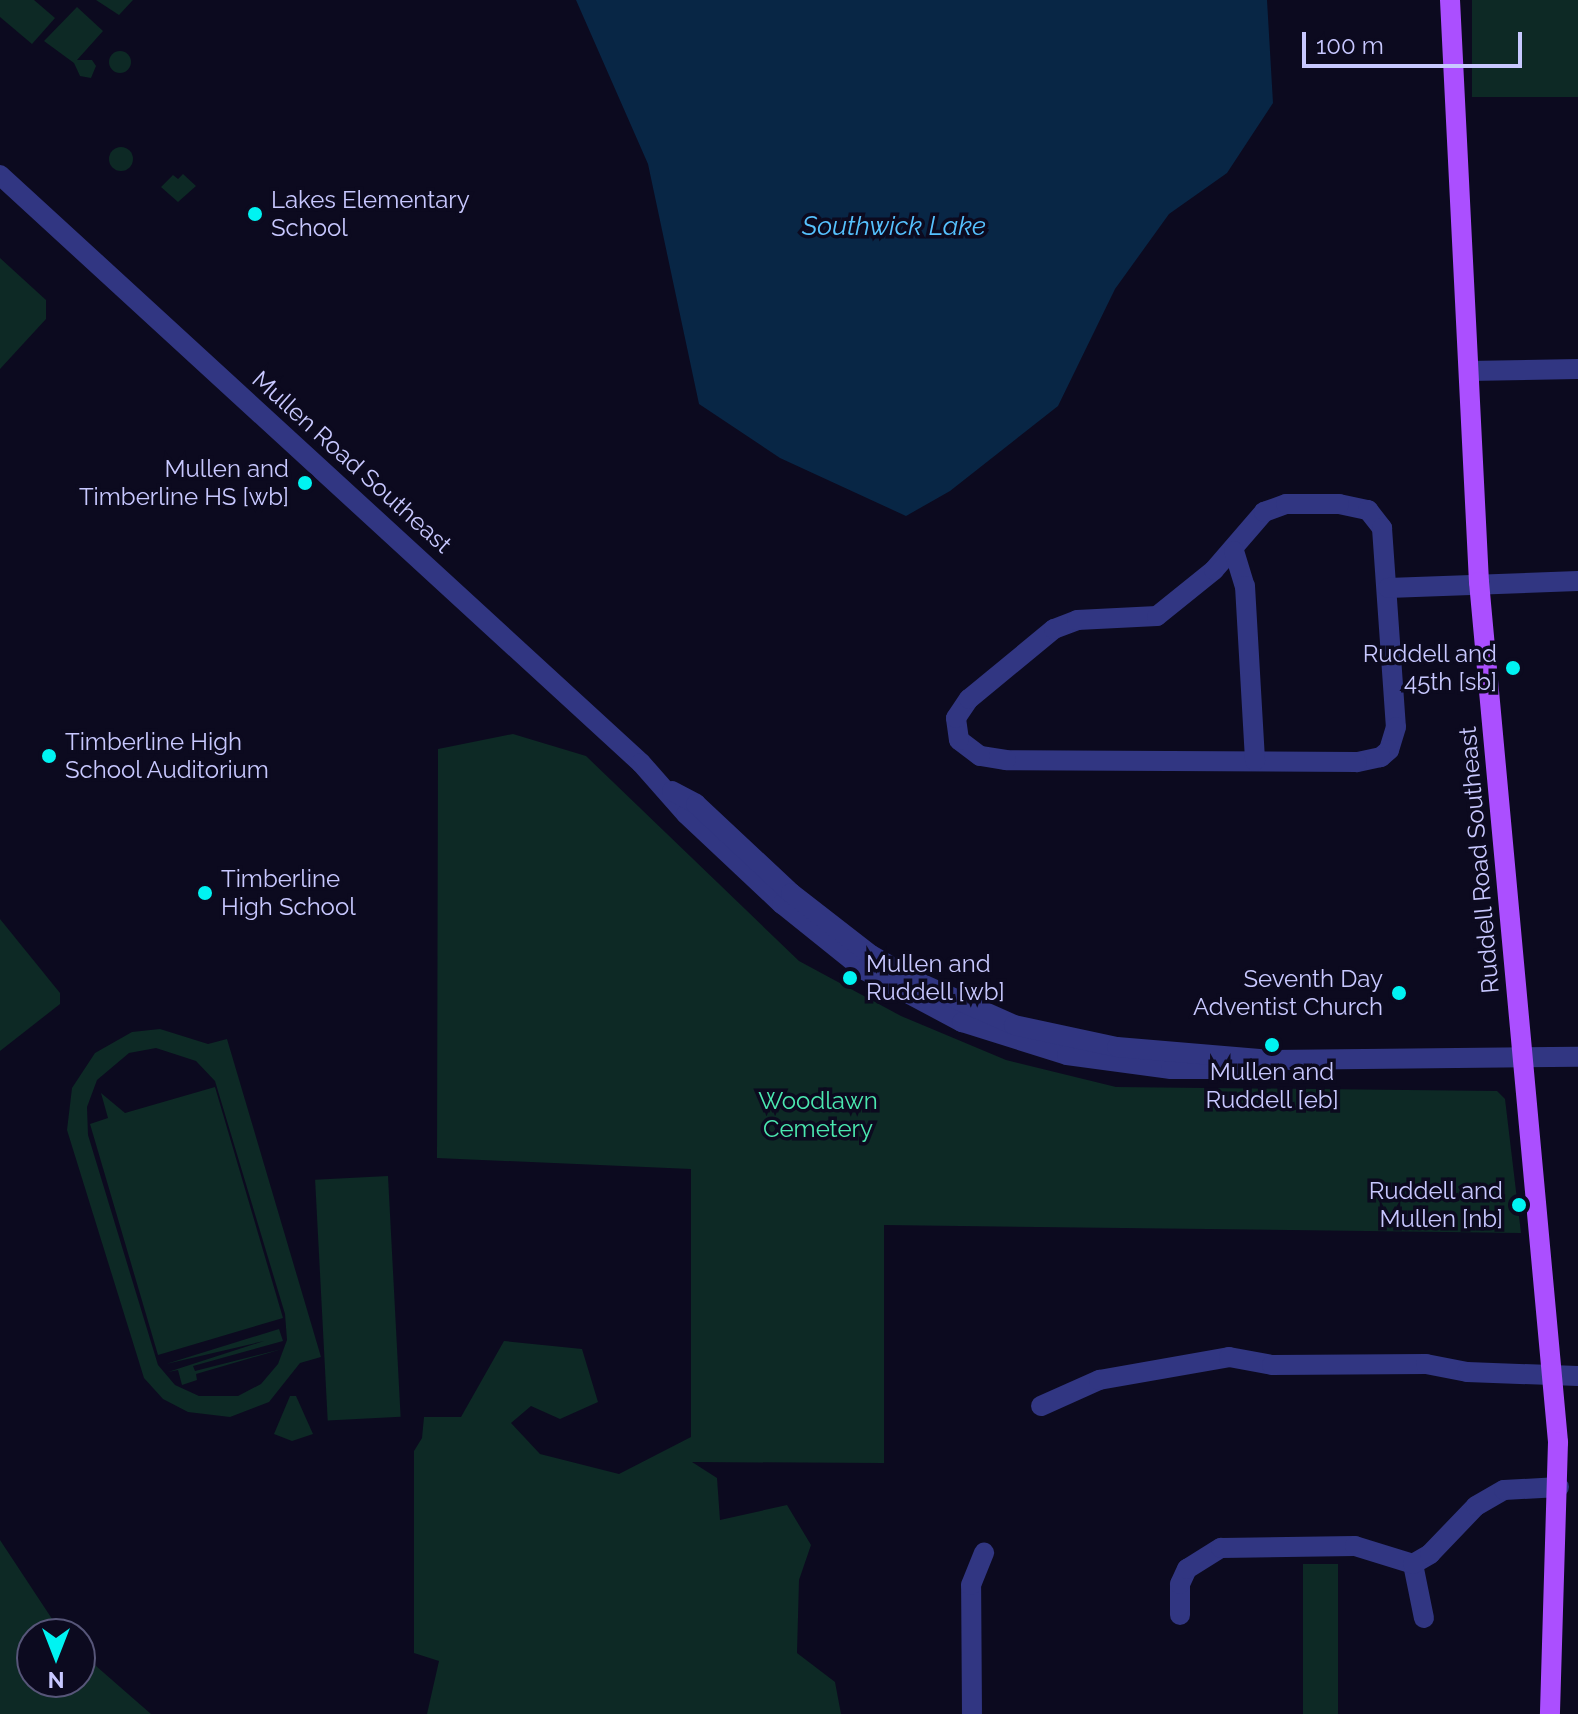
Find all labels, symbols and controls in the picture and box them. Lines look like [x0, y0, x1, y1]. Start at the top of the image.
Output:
scale bar [1306, 16, 1526, 66]
text: 100 m [1316, 31, 1384, 60]
place label: Lakes Elementary School [271, 186, 470, 242]
marker: Lakes Elementary School [246, 205, 264, 223]
water label: Southwick Lake [802, 211, 986, 243]
street label: Mullen Road Southeast [246, 365, 458, 559]
place label: Mullen and Timberline HS [wb] [79, 455, 289, 511]
marker: Mullen and Timberline HS [wb] [296, 474, 314, 492]
place label: Ruddell and 45th [sb] [1362, 640, 1497, 696]
marker: Ruddell and 45th [sb] [1504, 659, 1522, 677]
street label: Ruddell Road Southeast [1453, 725, 1505, 995]
place label: Timberline High School Auditorium [65, 728, 270, 784]
marker: Timberline High School Auditorium [40, 747, 58, 765]
place label: Timberline High School [221, 865, 356, 921]
marker: Timberline High School [196, 884, 214, 902]
place label: Mullen and Ruddell [wb] [866, 950, 1005, 1006]
place label: Seventh Day Adventist Church [1193, 965, 1383, 1021]
marker: Mullen and Ruddell [wb] [841, 969, 859, 987]
marker: Seventh Day Adventist Church [1390, 984, 1408, 1002]
marker: Mullen and Ruddell [eb] [1263, 1036, 1281, 1054]
place label: Mullen and Ruddell [eb] [1205, 1058, 1339, 1114]
park label: Woodlawn Cemetery [758, 1087, 878, 1143]
place label: Ruddell and Mullen [nb] [1368, 1177, 1503, 1233]
marker: Ruddell and Mullen [nb] [1510, 1196, 1528, 1214]
north arrow [16, 1618, 96, 1698]
text: N [48, 1667, 64, 1693]

